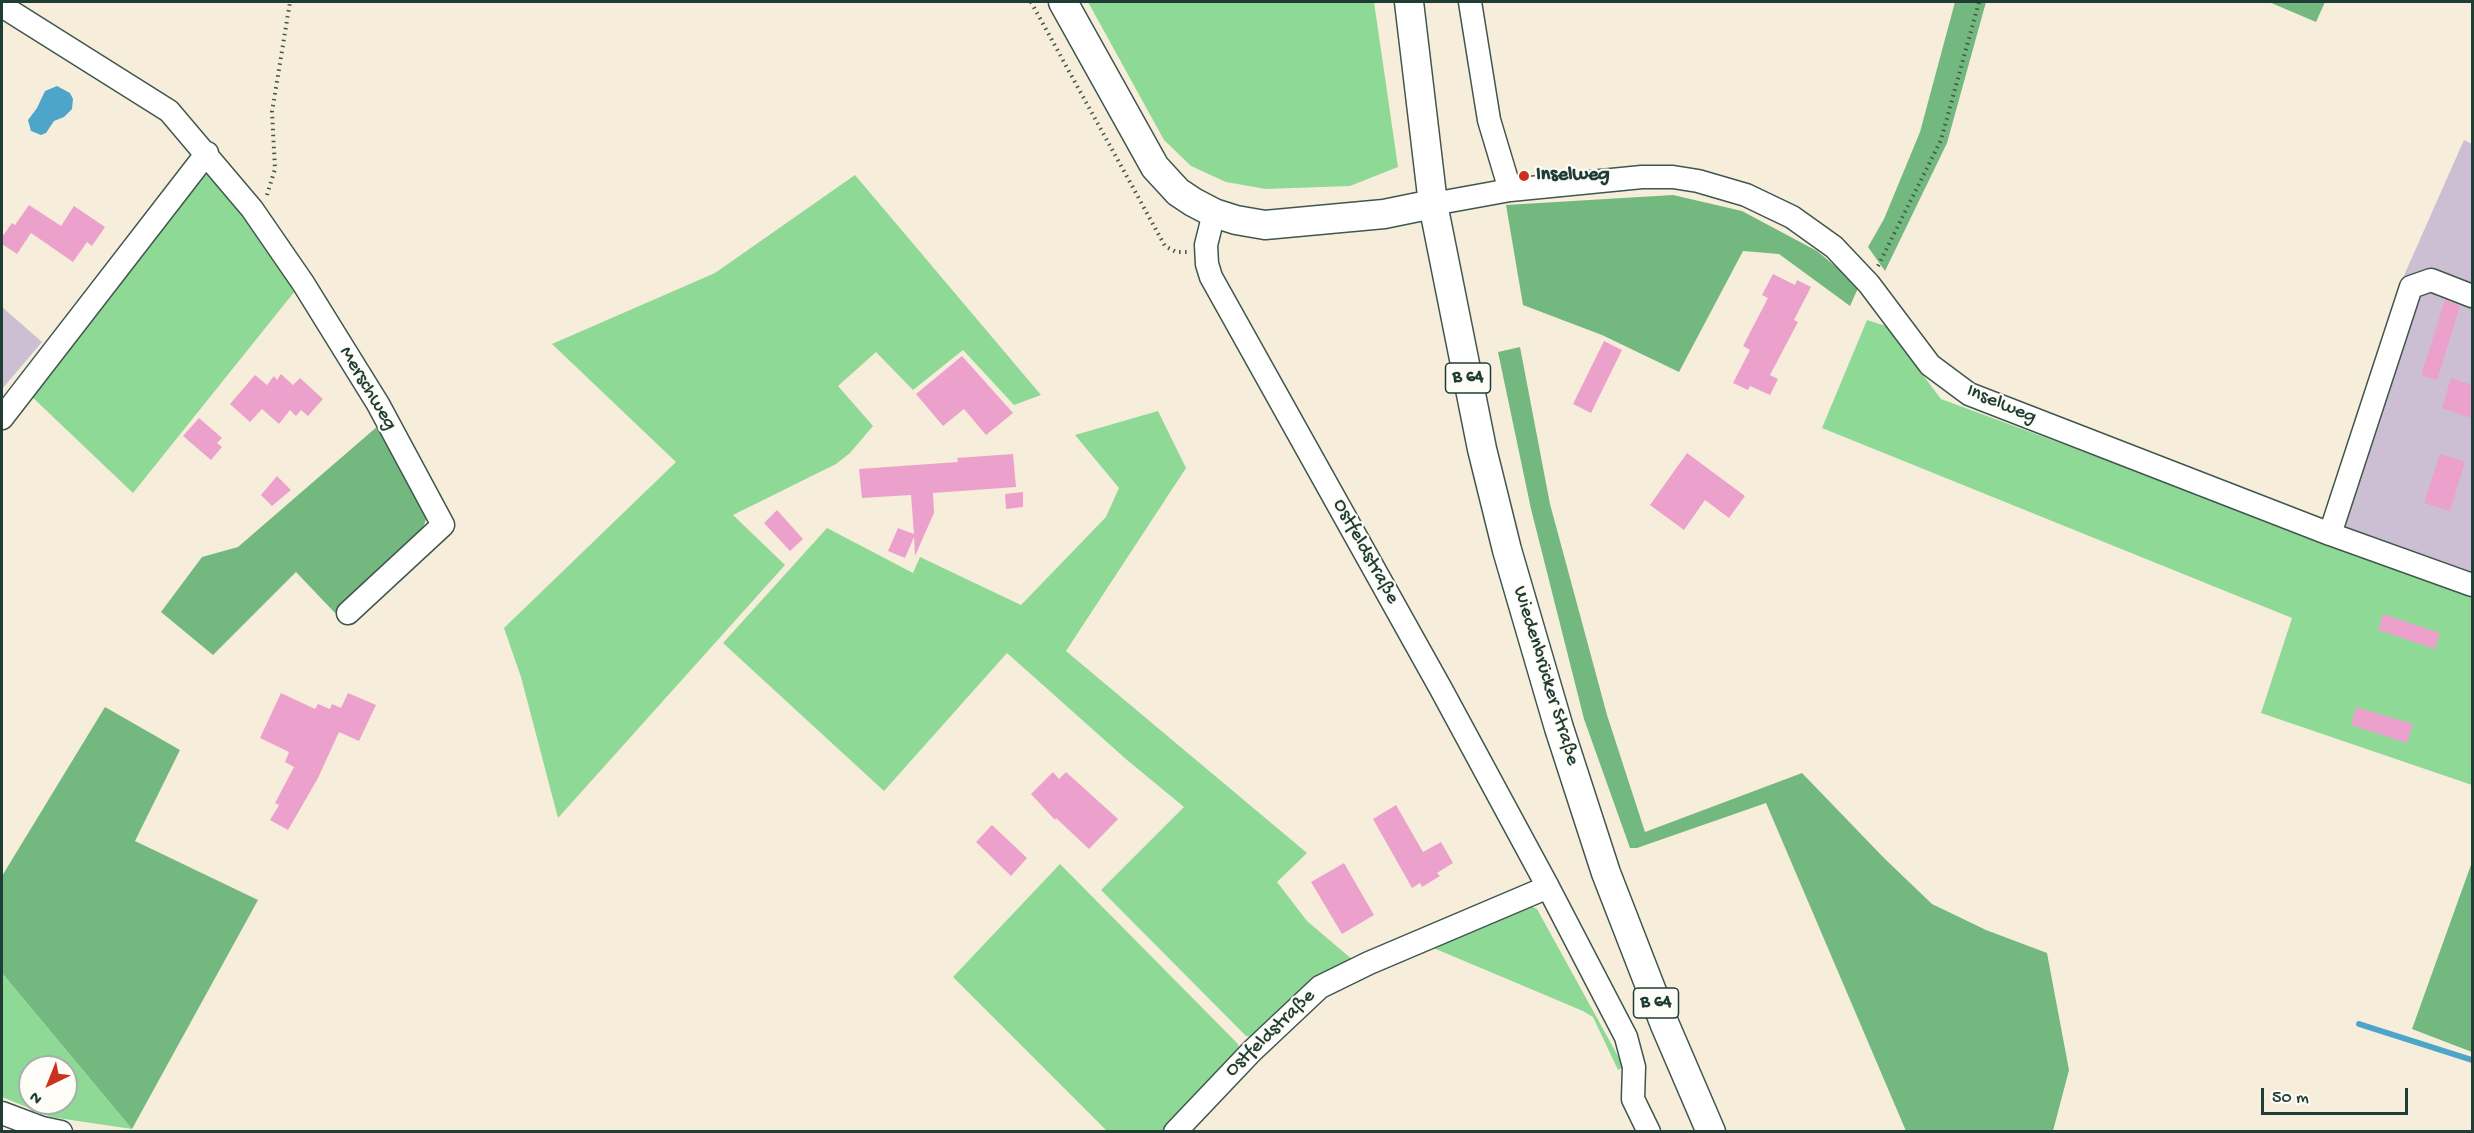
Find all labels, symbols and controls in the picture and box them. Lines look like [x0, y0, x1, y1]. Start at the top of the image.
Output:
place label: Inselweg [1536, 164, 1610, 188]
marker: Inselweg [1517, 169, 1531, 183]
street label: Merschweg [333, 343, 401, 435]
road number: B 64 [1446, 363, 1490, 393]
street label: Inselweg [1962, 380, 2040, 430]
street label: Ostfeldstraße [1326, 495, 1404, 609]
street label: Wiedenbrücker Straße [1506, 583, 1584, 769]
street label: Ostfeldstraße [1221, 985, 1321, 1083]
road number: B 64 [1634, 988, 1678, 1018]
north arrow [18, 1055, 78, 1115]
scale bar [2264, 1076, 2411, 1114]
text: N [26, 1087, 47, 1108]
text: 50 m [2272, 1088, 2309, 1109]

